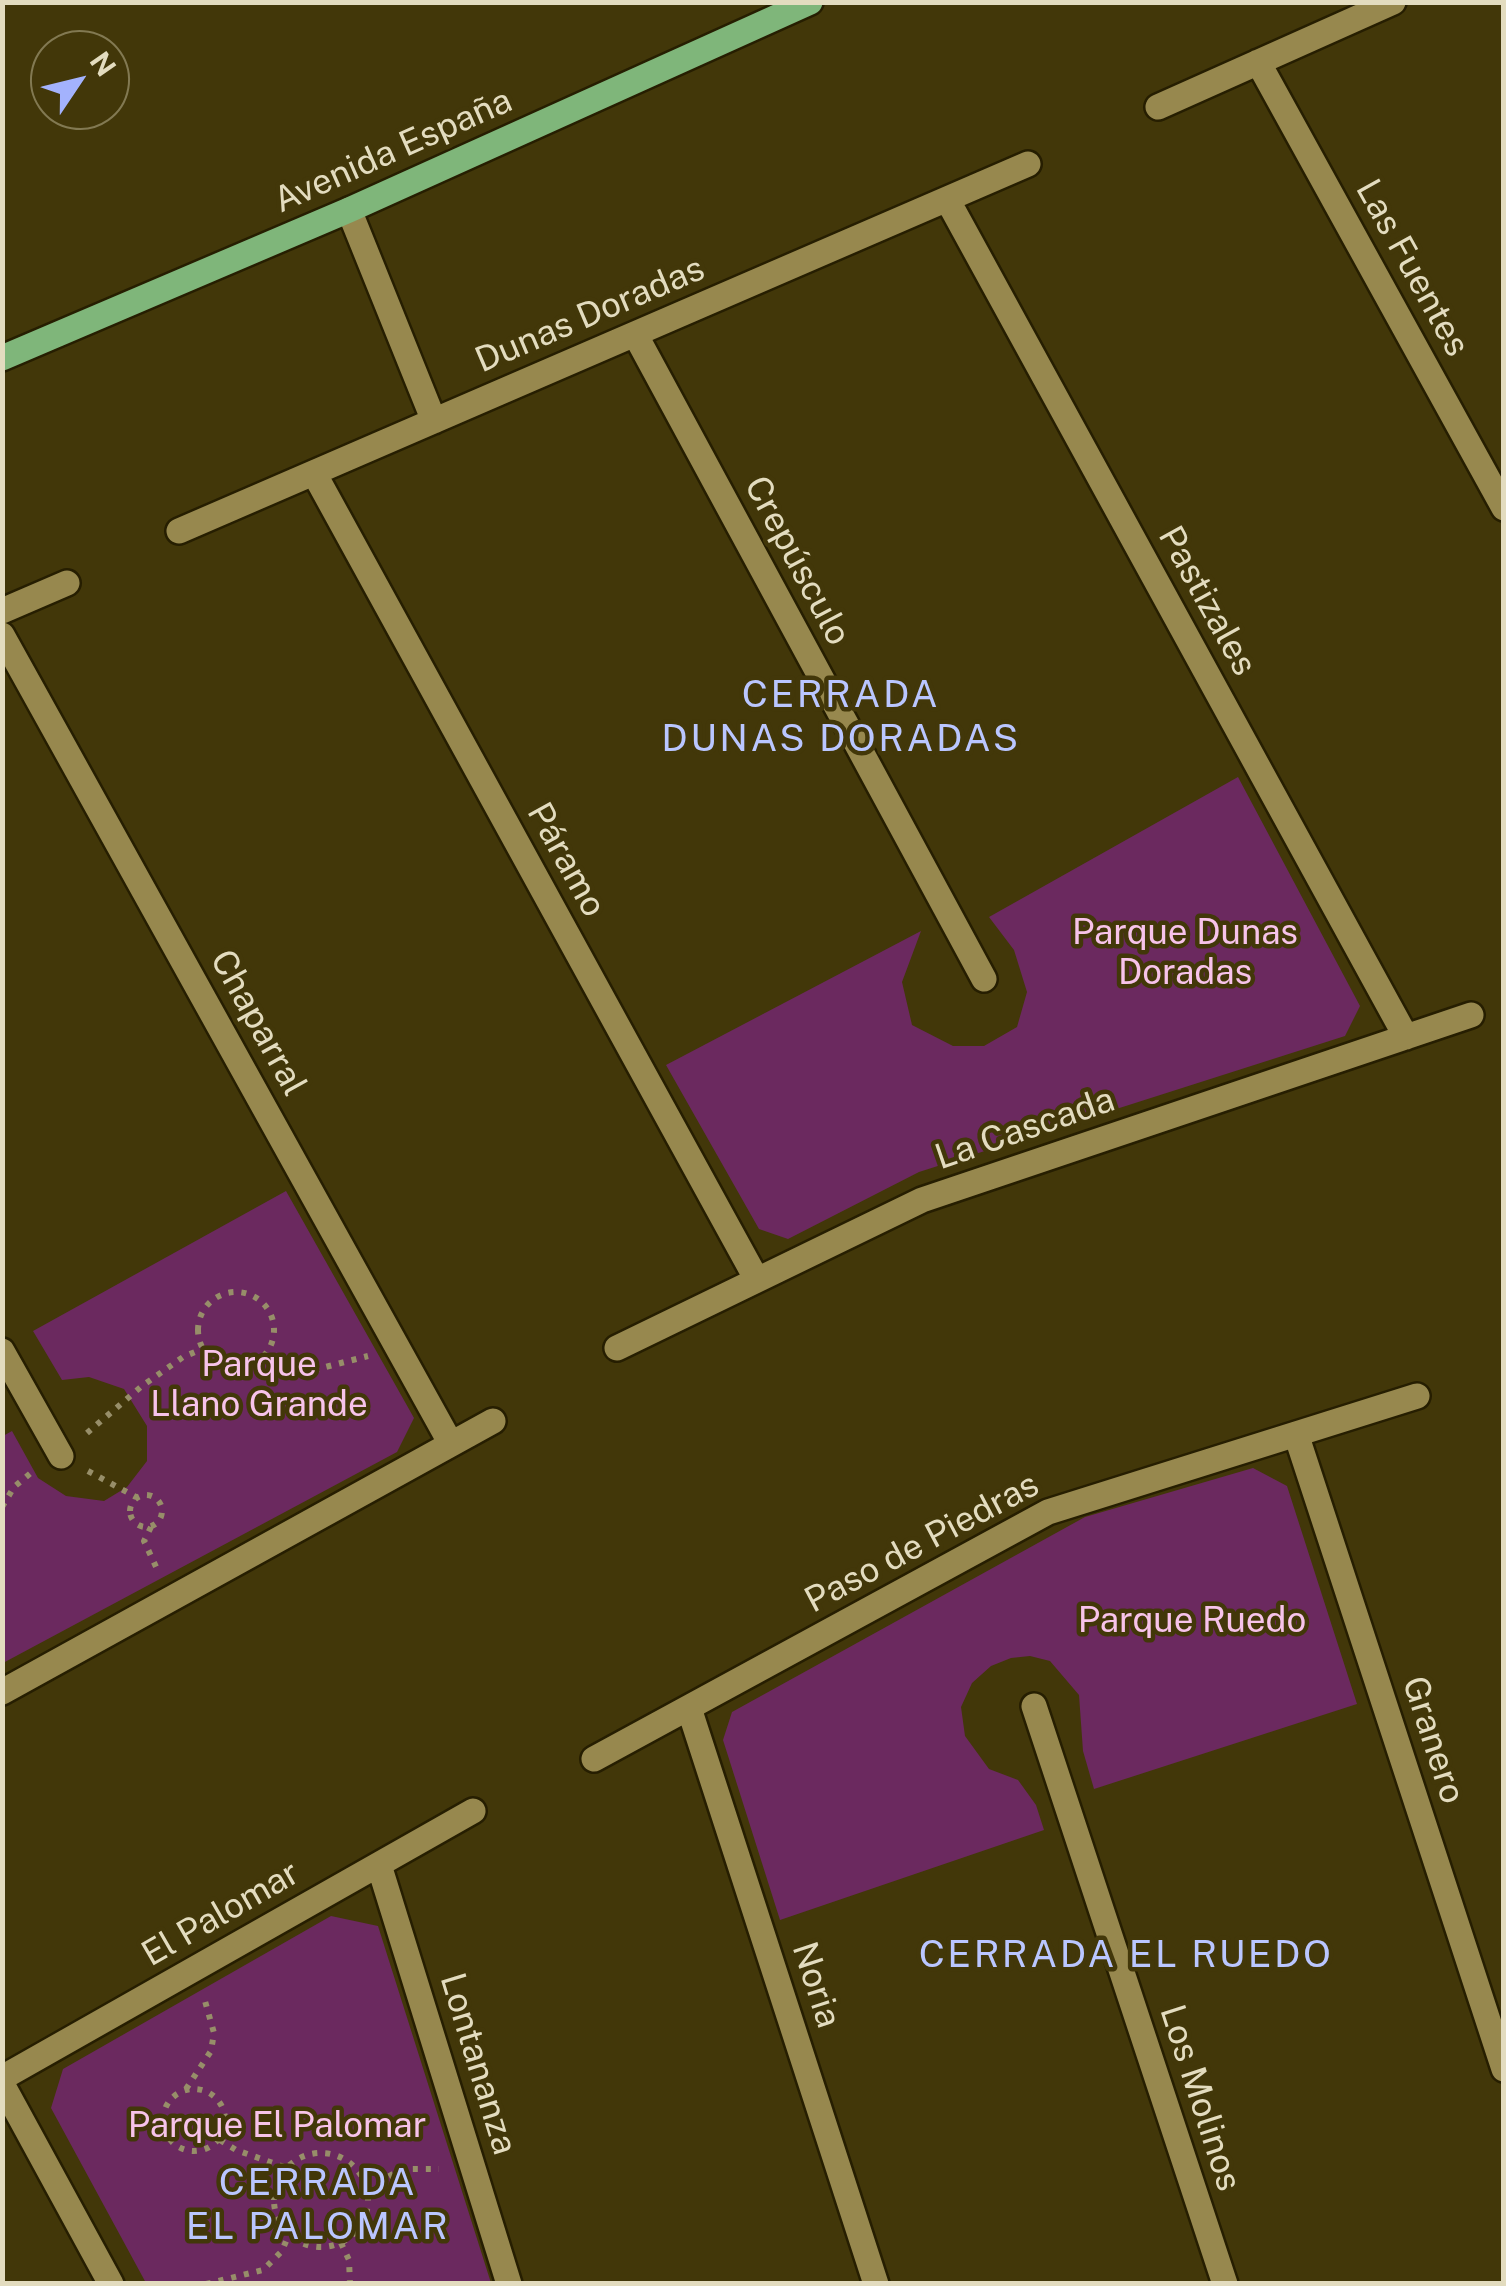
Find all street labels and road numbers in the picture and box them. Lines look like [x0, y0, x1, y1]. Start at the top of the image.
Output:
street label: Avenida España [268, 80, 518, 222]
street label: Las Fuentes [1346, 172, 1478, 364]
street label: Dunas Doradas [469, 248, 711, 382]
street label: Crepúsculo [735, 469, 859, 653]
street label: Pastizales [1149, 519, 1265, 683]
street label: Páramo [518, 796, 614, 924]
street label: Chaparral [201, 943, 315, 1103]
street label: La Cascada [930, 1079, 1120, 1179]
street label: Paso de Piedras [798, 1464, 1046, 1622]
street label: Granero [1393, 1671, 1473, 1809]
street label: El Palomar [135, 1852, 307, 1976]
street label: Noria [782, 1937, 850, 2033]
street label: Lontananza [430, 1968, 526, 2160]
street label: Los Molinos [1150, 2000, 1250, 2196]

